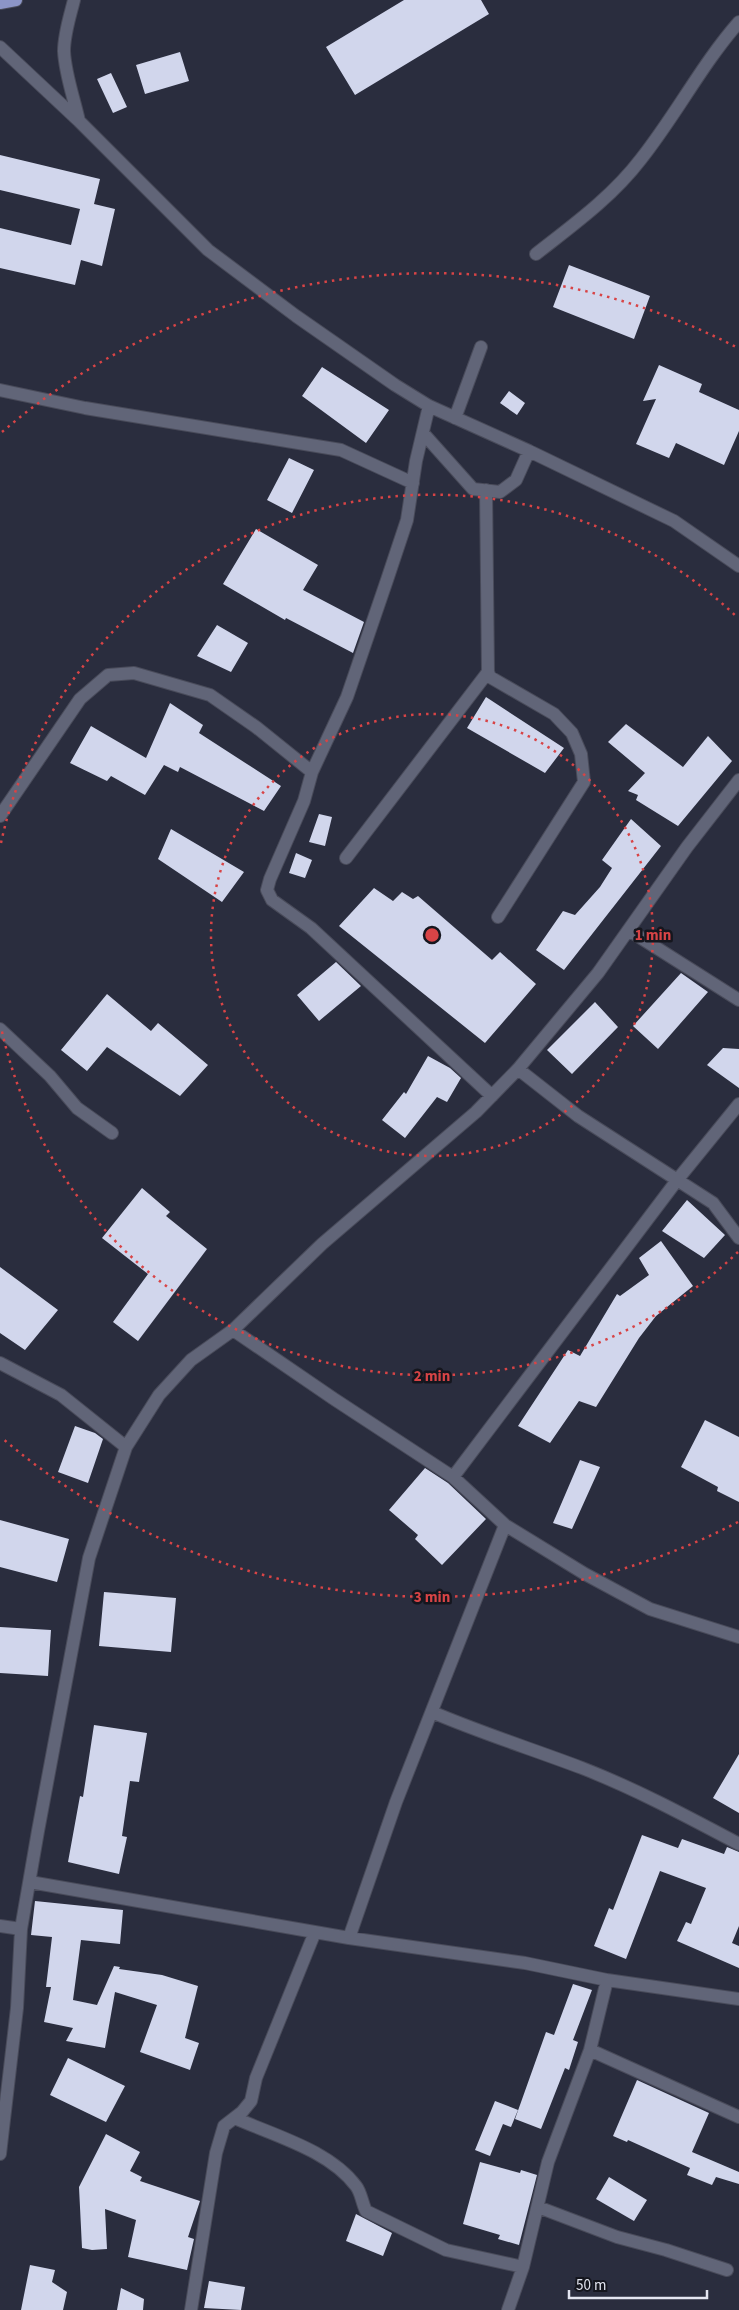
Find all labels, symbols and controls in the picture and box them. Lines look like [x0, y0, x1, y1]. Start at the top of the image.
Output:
text: 1 min [635, 925, 671, 946]
centre of rings [423, 926, 441, 944]
text: 2 min [414, 1366, 450, 1387]
text: 3 min [414, 1587, 450, 1608]
scale bar [569, 2268, 706, 2300]
text: 50 m [576, 2275, 606, 2296]

